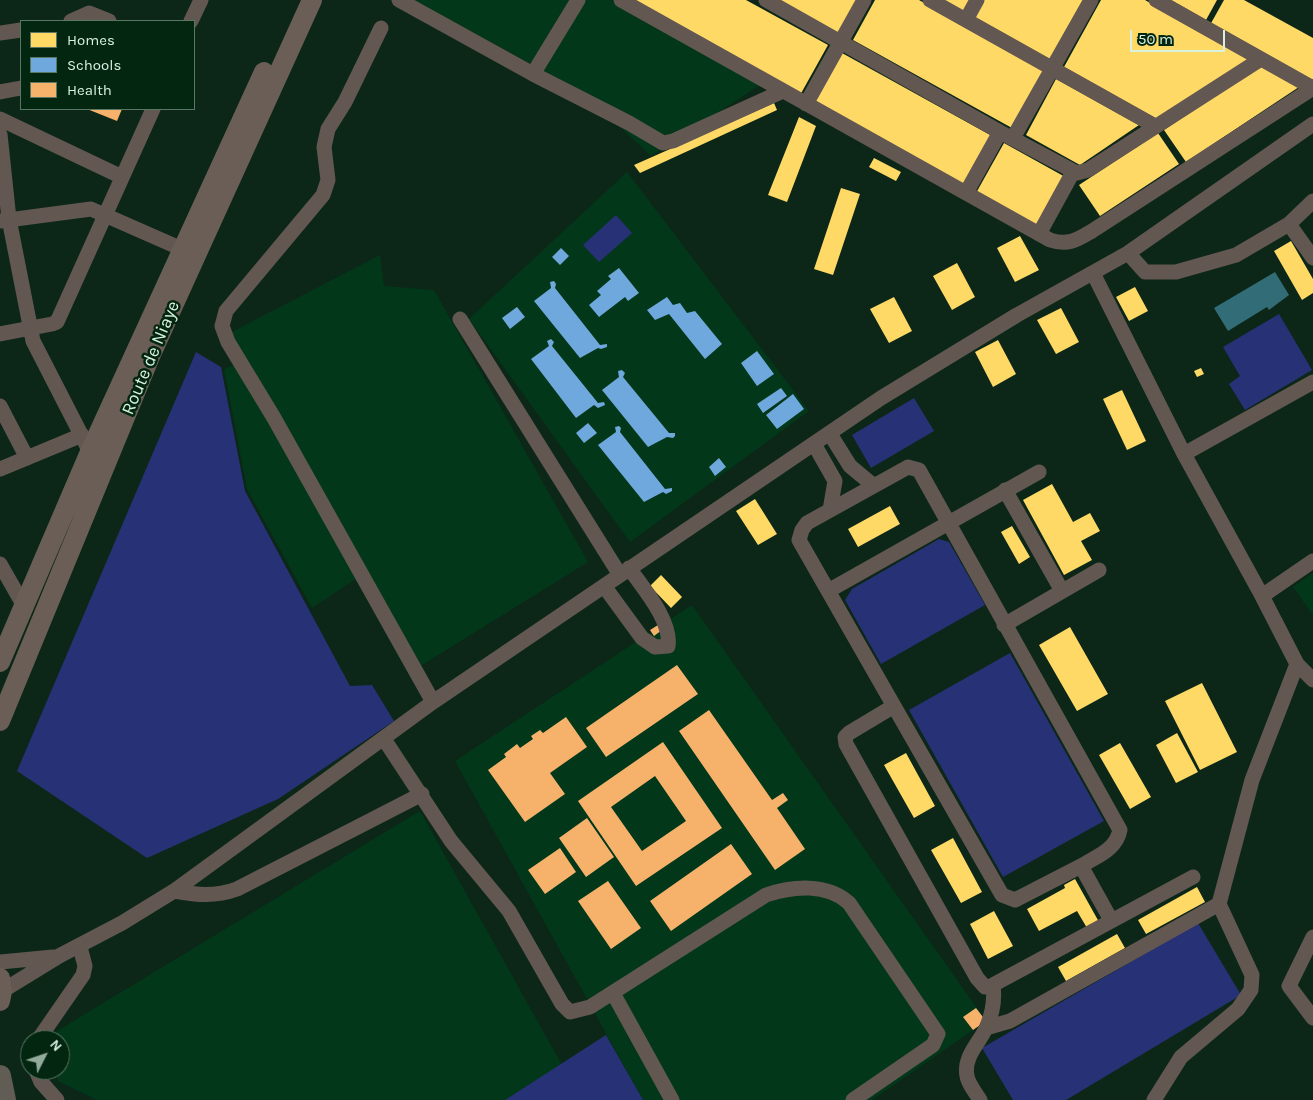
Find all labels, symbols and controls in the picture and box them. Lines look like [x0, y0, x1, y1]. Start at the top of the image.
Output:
legend [20, 20, 195, 110]
scale bar [1133, 20, 1228, 52]
text: 50 m [1138, 30, 1173, 48]
text: Homes [67, 31, 115, 49]
text: Schools [67, 56, 121, 74]
text: Health [67, 81, 112, 99]
street label: Route de Niaye [117, 298, 185, 418]
north arrow [20, 1030, 70, 1080]
text: N [46, 1036, 66, 1055]

